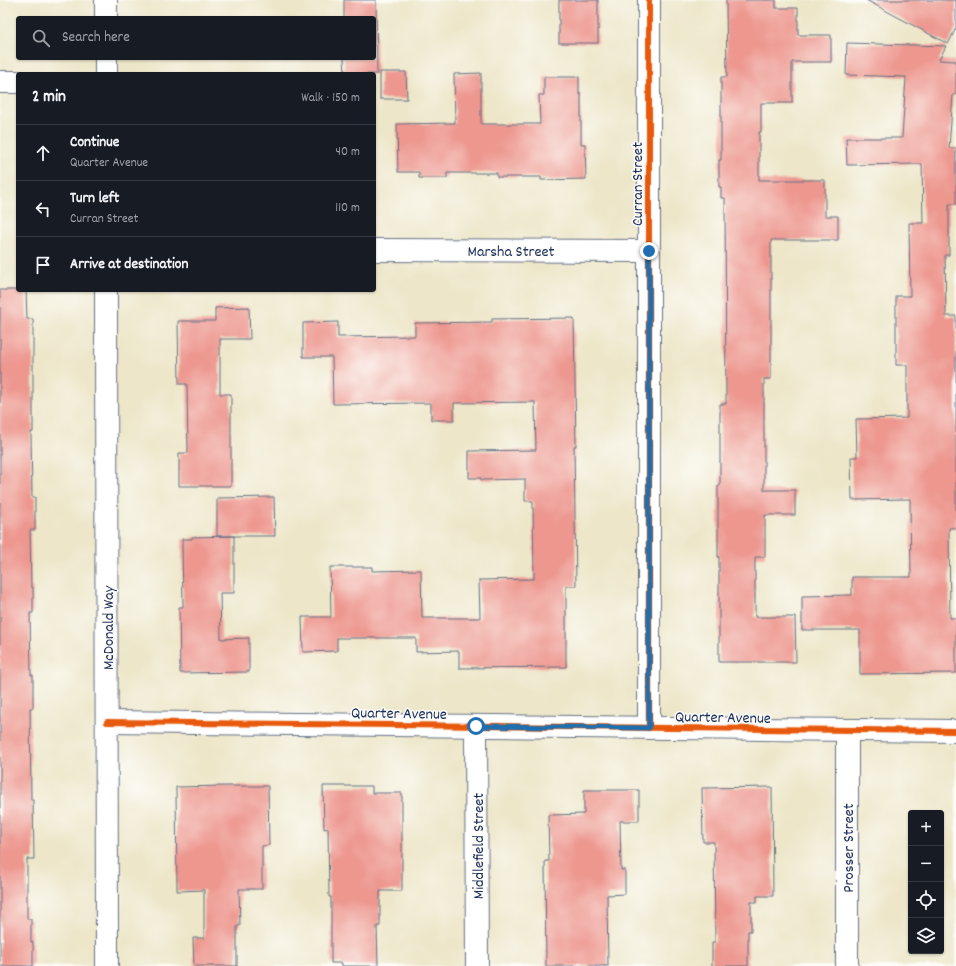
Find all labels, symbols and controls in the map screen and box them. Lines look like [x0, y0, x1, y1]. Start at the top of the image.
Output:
search box [16, 16, 376, 60]
icon: search [30, 27, 52, 49]
text: Search here [62, 27, 130, 49]
text: 2 min [32, 86, 66, 110]
text: Walk · 150 m [301, 89, 360, 108]
text: Continue [70, 132, 119, 154]
icon: ahead [32, 142, 54, 164]
street label: Curran Street [627, 142, 650, 226]
text: 40 m [336, 143, 360, 162]
text: Quarter Avenue [70, 154, 148, 173]
text: Turn left [70, 188, 119, 210]
icon: left [32, 198, 54, 220]
text: 110 m [335, 199, 360, 218]
text: Curran Street [70, 210, 138, 229]
street label: Marsha Street [468, 241, 555, 264]
route end [640, 242, 658, 260]
icon: arrive [32, 254, 54, 276]
text: Arrive at destination [70, 254, 188, 276]
street label: McDonald Way [98, 585, 121, 670]
street label: Quarter Avenue [351, 702, 447, 727]
street label: Quarter Avenue [675, 706, 771, 731]
route start [467, 717, 485, 735]
street label: Middlefield Street [468, 793, 491, 899]
street label: Prosser Street [838, 803, 861, 893]
map controls [908, 810, 944, 954]
button: + [908, 810, 944, 846]
button: − [908, 846, 944, 882]
button: locate [908, 882, 944, 918]
button: layers [908, 918, 944, 954]

